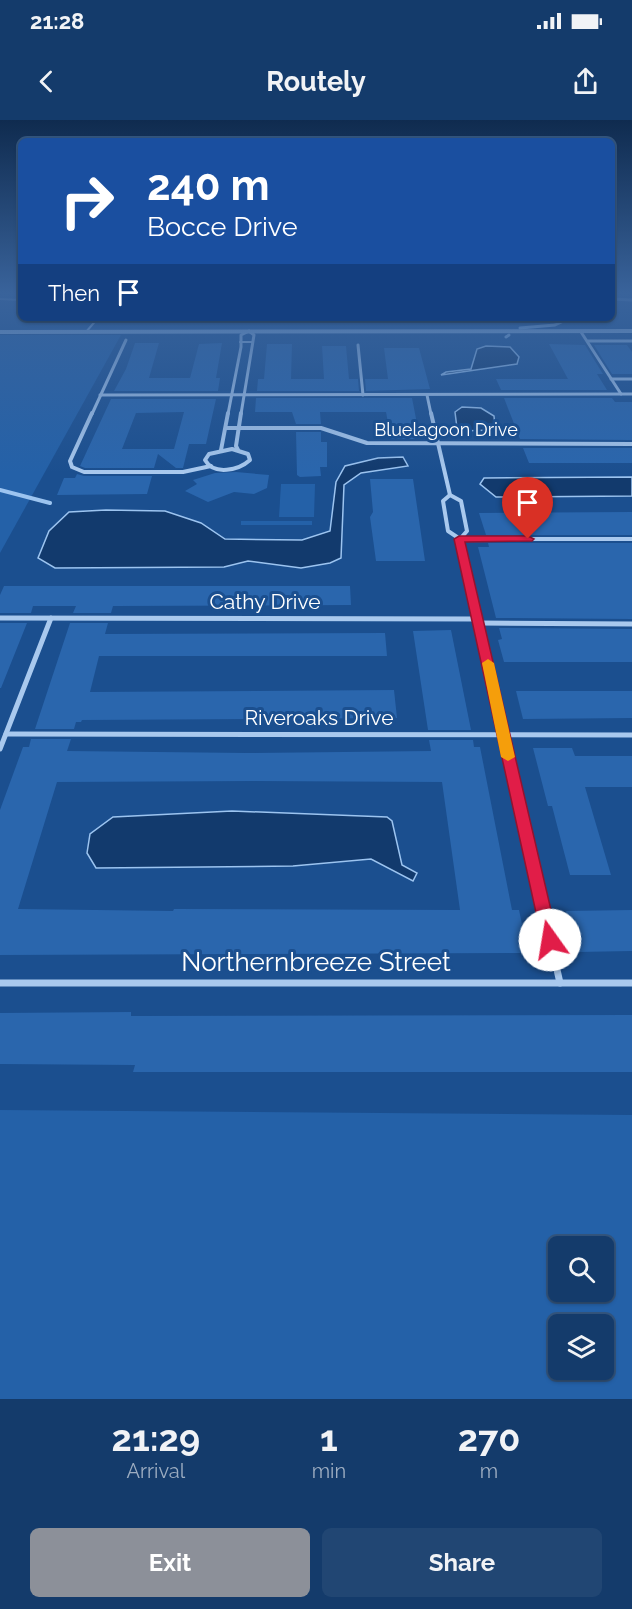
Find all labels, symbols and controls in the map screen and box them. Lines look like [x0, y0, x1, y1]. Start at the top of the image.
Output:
text: 21:28 [30, 8, 84, 34]
icon: back [30, 65, 63, 98]
icon: share [569, 65, 602, 98]
text: Routely [266, 66, 366, 97]
text: 240 m [147, 161, 270, 210]
icon: right [48, 162, 126, 240]
text: Bocce Drive [147, 211, 298, 242]
icon: arrive [112, 276, 145, 309]
text: Then [48, 280, 100, 306]
street label: Bluelagoon Drive [374, 419, 518, 440]
pin [502, 477, 553, 539]
icon: arrive [511, 486, 544, 519]
street label: Cathy Drive [209, 589, 321, 614]
street label: Riveroaks Drive [244, 705, 394, 730]
position arrow [518, 908, 582, 972]
street label: Northernbreeze Street [181, 947, 451, 977]
map controls [548, 1236, 614, 1380]
button: search [548, 1236, 614, 1302]
button: layers [548, 1314, 614, 1380]
text: 21:29 [112, 1417, 200, 1459]
text: 1 [320, 1417, 338, 1459]
text: 270 [458, 1417, 520, 1459]
text: Arrival [127, 1459, 185, 1483]
text: min [312, 1459, 346, 1483]
text: m [480, 1459, 498, 1483]
button: Exit [30, 1528, 310, 1597]
button: Share [322, 1528, 602, 1597]

